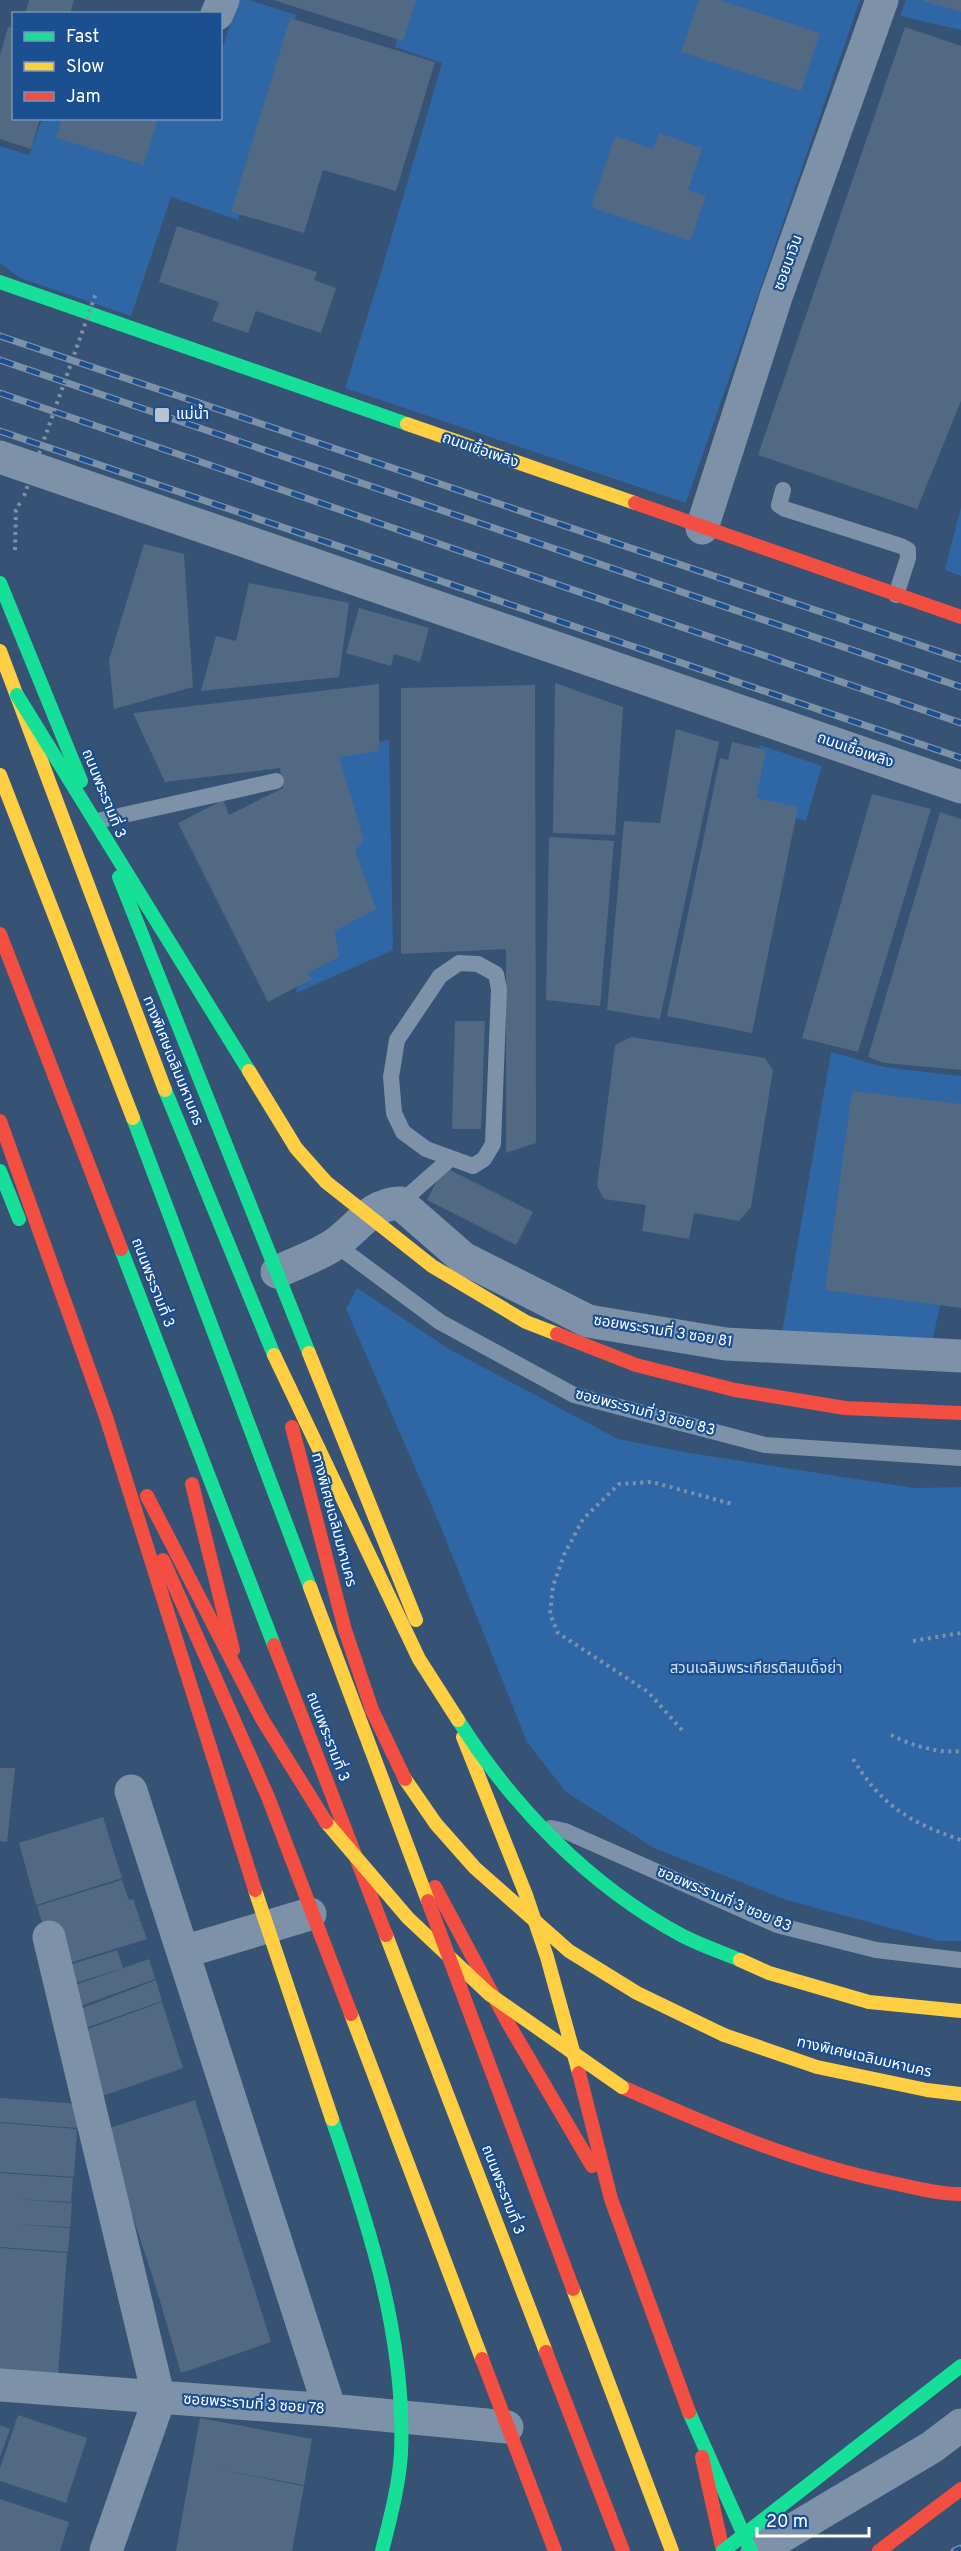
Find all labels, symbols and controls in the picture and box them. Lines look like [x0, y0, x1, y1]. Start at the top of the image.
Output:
legend [12, 12, 222, 120]
text: Fast [66, 26, 99, 49]
text: Slow [66, 56, 104, 79]
text: Jam [66, 86, 101, 109]
street label: ซอยนาวิน [770, 233, 808, 293]
place label: แม่น้ำ [176, 403, 209, 425]
marker: แม่น้ำ [153, 406, 171, 424]
street label: ถนนเชื้อเพลิง [439, 426, 522, 473]
street label: ถนนเชื้อเพลิง [814, 726, 897, 773]
street label: ถนนพระรามที่ 3 [76, 745, 132, 841]
street label: ทางพิเศษเฉลิมมหานคร [137, 993, 207, 1129]
street label: ถนนพระรามที่ 3 [126, 1234, 181, 1331]
street label: ซอยพระรามที่ 3 ซอย 81 [592, 1309, 734, 1352]
street label: ซอยพระรามที่ 3 ซอย 83 [573, 1382, 718, 1441]
street label: ทางพิเศษเฉลิมมหานคร [306, 1451, 360, 1589]
park label: สวนเฉลิมพระเกียรติสมเด็จย่า [670, 1659, 842, 1679]
street label: ถนนพระรามที่ 3 [301, 1688, 356, 1785]
street label: ซอยพระรามที่ 3 ซอย 83 [654, 1860, 795, 1937]
street label: ทางพิเศษเฉลิมมหานคร [795, 2033, 933, 2083]
street label: ถนนพระรามที่ 3 [476, 2141, 531, 2238]
street label: ซอยพระรามที่ 3 ซอย 78 [183, 2388, 326, 2419]
scale bar [757, 2500, 870, 2538]
text: 20 m [766, 2511, 808, 2534]

